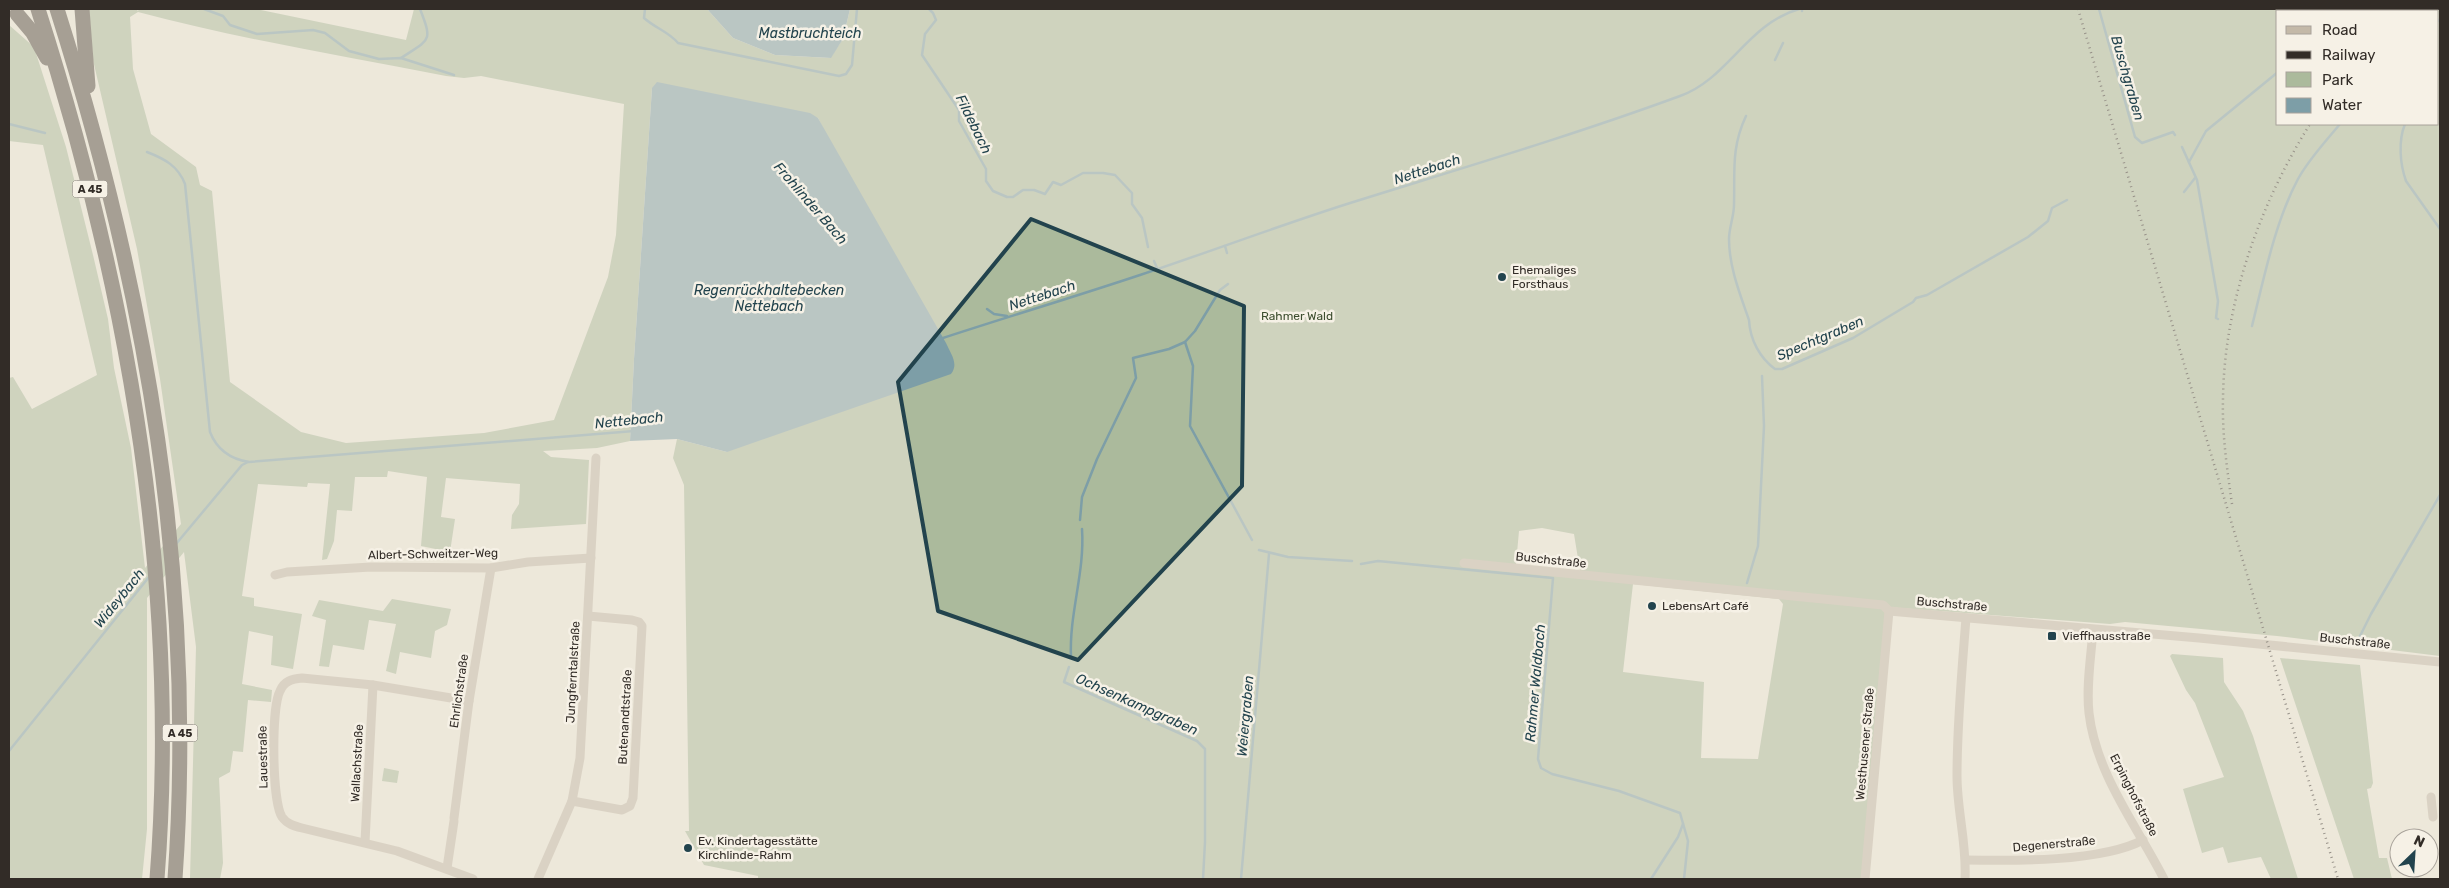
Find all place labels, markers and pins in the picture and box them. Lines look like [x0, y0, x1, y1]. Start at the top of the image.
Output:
place label: Ehemaliges Forsthaus [1512, 263, 1576, 291]
marker: Ehemaliges Forsthaus [1496, 271, 1508, 283]
place label: LebensArt Café [1662, 599, 1749, 613]
marker: LebensArt Café [1646, 600, 1658, 612]
place label: Vieffhausstraße [2062, 629, 2151, 643]
marker: Vieffhausstraße [2046, 630, 2058, 642]
place label: Ev. Kindertagesstätte Kirchlinde-Rahm [698, 834, 818, 862]
marker: Ev. Kindertagesstätte Kirchlinde-Rahm [682, 842, 694, 854]

